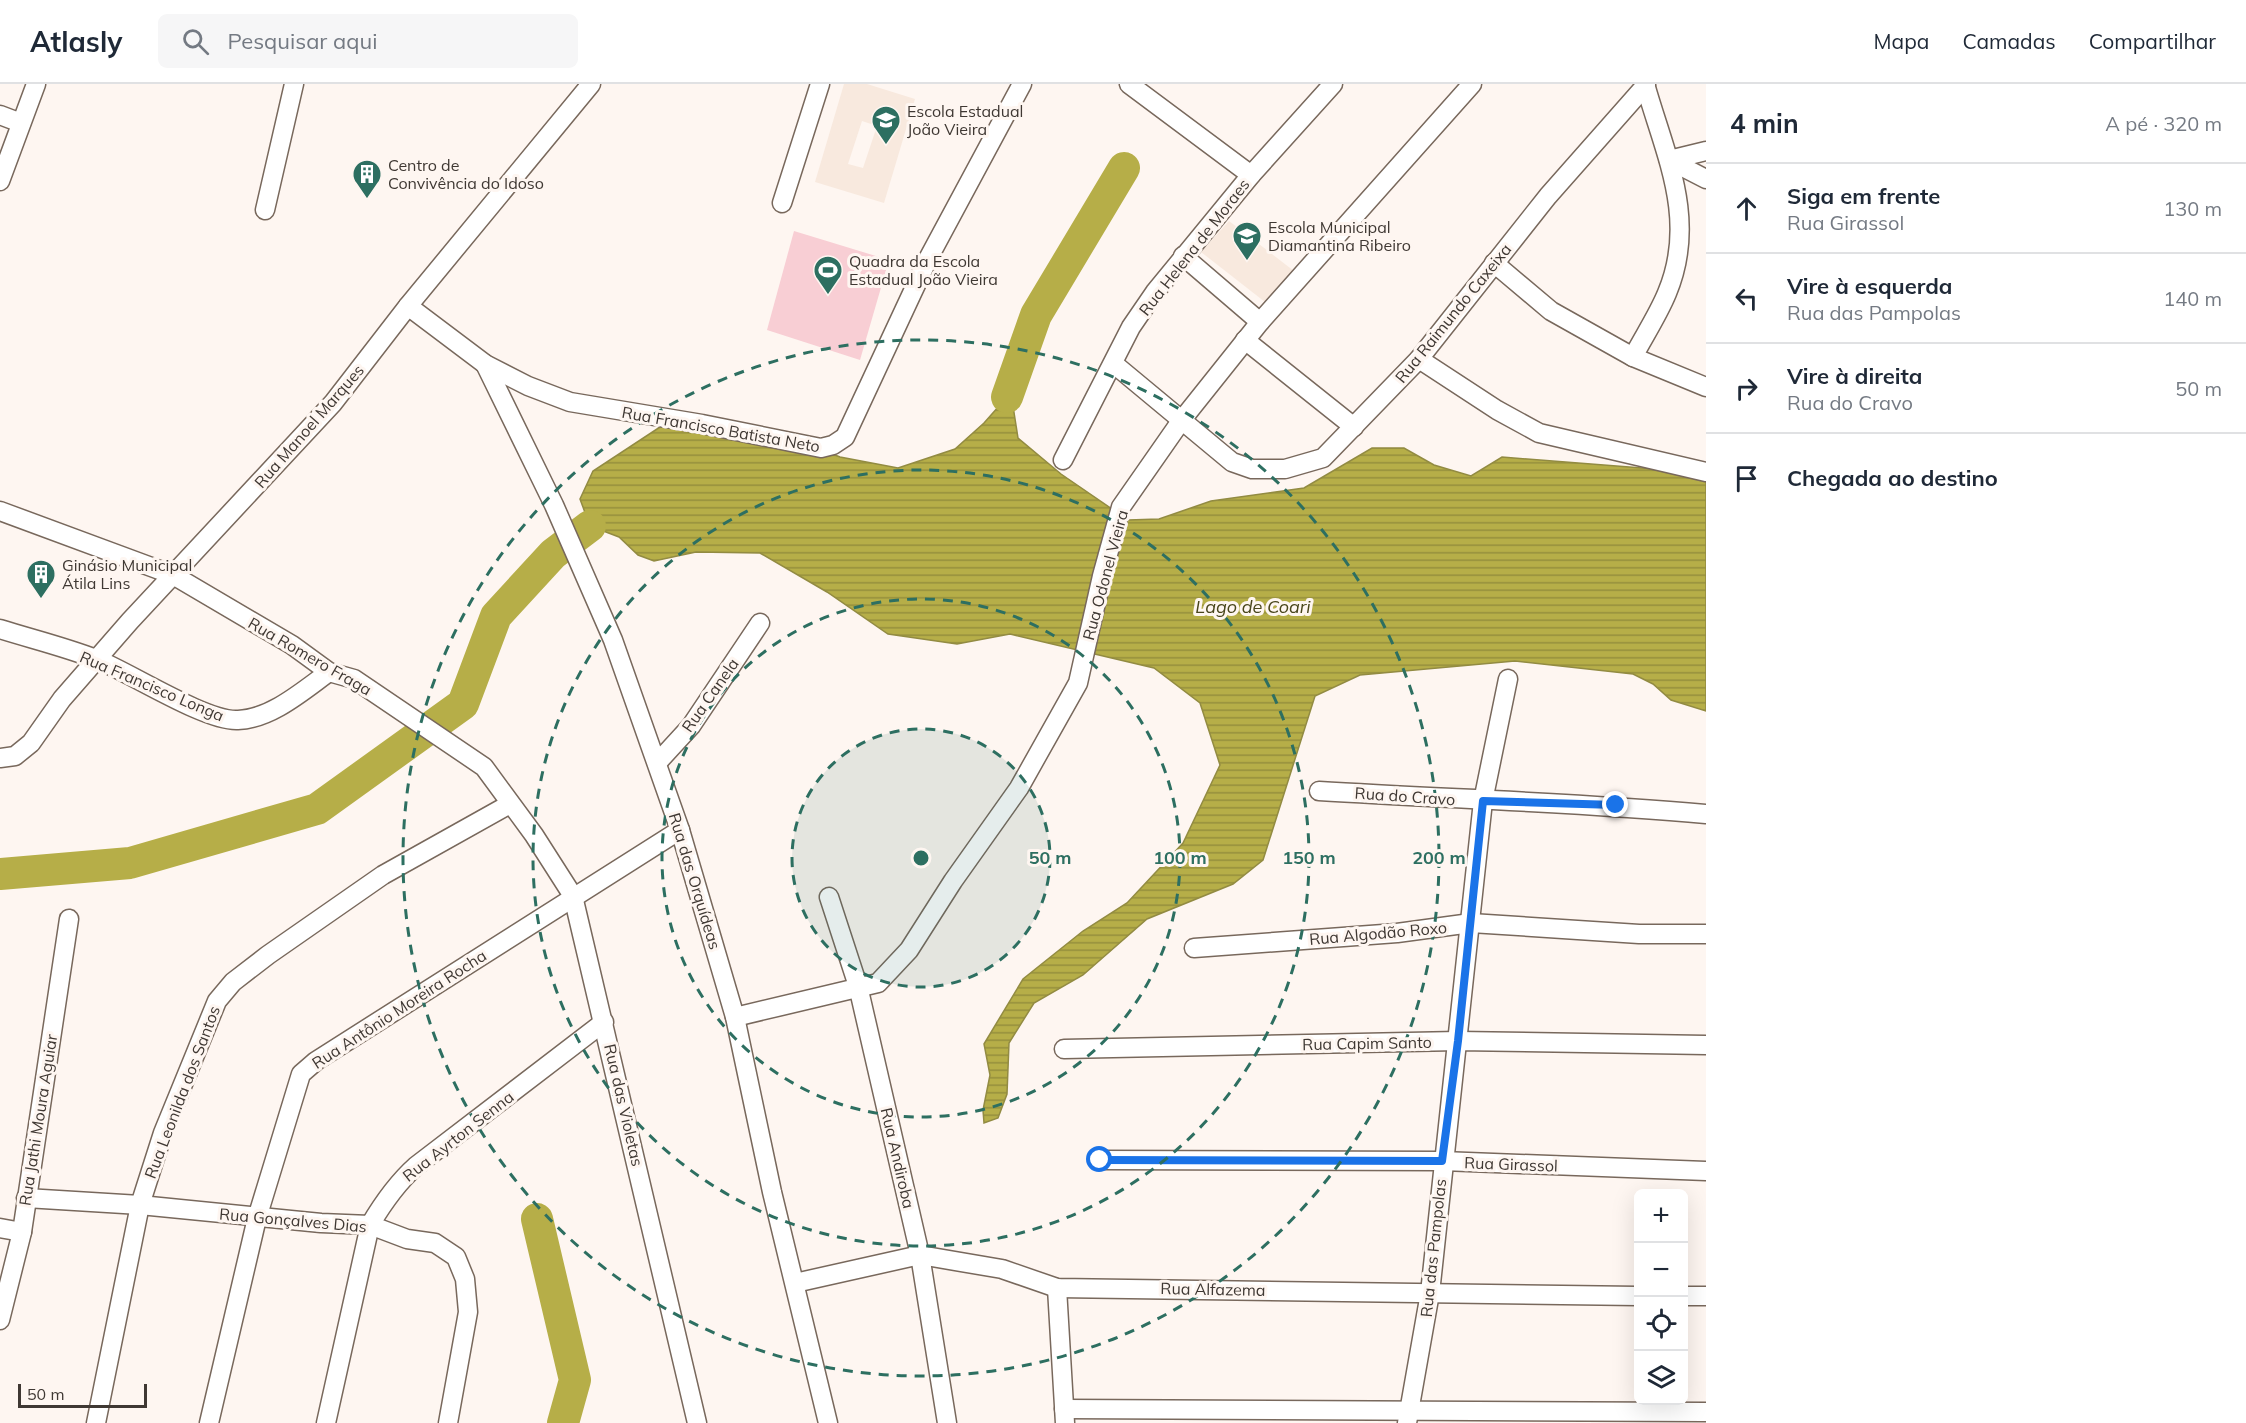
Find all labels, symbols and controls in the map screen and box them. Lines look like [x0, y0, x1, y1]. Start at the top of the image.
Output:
search box [158, 14, 578, 68]
text: Atlasly [30, 24, 122, 59]
icon: search [179, 25, 212, 58]
text: Pesquisar aqui [227, 27, 377, 55]
text: Mapa [1874, 28, 1929, 54]
text: Camadas [1962, 28, 2056, 54]
text: Compartilhar [2089, 28, 2216, 54]
place label: Escola Estadual João Vieira [907, 101, 1023, 139]
school or university icon: Escola Estadual João Vieira [870, 104, 902, 146]
text: 4 min [1730, 107, 1799, 140]
text: A pé · 320 m [2105, 111, 2222, 136]
place label: Centro de Convivência do Idoso [388, 155, 544, 193]
building icon: Centro de Convivência do Idoso [351, 158, 383, 200]
street label: Rua Helena de Moraes [1134, 175, 1254, 319]
text: Siga em frente [1787, 182, 1940, 210]
icon: ahead [1730, 192, 1763, 225]
text: 130 m [2163, 196, 2222, 221]
text: Rua Girassol [1787, 210, 1904, 235]
place label: Escola Municipal Diamantina Ribeiro [1268, 217, 1411, 255]
school or university icon: Escola Municipal Diamantina Ribeiro [1231, 220, 1263, 262]
street label: Rua Raimundo Caxeixa [1391, 239, 1515, 387]
place label: Quadra da Escola Estadual João Vieira [849, 251, 998, 289]
sports icon: Quadra da Escola Estadual João Vieira [812, 254, 844, 296]
text: Vire à esquerda [1787, 272, 1952, 300]
icon: left [1730, 282, 1763, 315]
text: 140 m [2163, 286, 2222, 311]
text: Rua das Pampolas [1787, 300, 1961, 325]
street label: Rua Manoel Marques [250, 360, 368, 492]
text: Vire à direita [1787, 362, 1922, 390]
icon: right [1730, 372, 1763, 405]
text: 50 m [2175, 376, 2222, 401]
text: Rua do Cravo [1787, 390, 1913, 415]
street label: Rua Francisco Batista Neto [620, 402, 822, 456]
icon: arrive [1730, 462, 1763, 495]
text: Chegada ao destino [1787, 464, 1998, 492]
street label: Rua Odonel Vieira [1078, 508, 1132, 642]
place label: Ginásio Municipal Átila Lins [62, 555, 192, 593]
building icon: Ginásio Municipal Átila Lins [25, 558, 57, 600]
water label: Lago de Coari [1195, 595, 1311, 618]
street label: Rua Romero Fraga [245, 613, 375, 699]
street label: Rua Francisco Longa [77, 647, 227, 725]
street label: Rua Canela [677, 654, 743, 736]
street label: Rua do Cravo [1354, 783, 1456, 809]
route end [1602, 791, 1628, 817]
street label: Rua das Orquídeas [665, 810, 725, 952]
text: 50 m [1029, 846, 1071, 869]
text: 100 m [1153, 846, 1207, 869]
text: 150 m [1282, 846, 1336, 869]
text: 200 m [1412, 846, 1466, 869]
centre of rings [911, 848, 931, 868]
street label: Rua Algodão Roxo [1308, 917, 1448, 949]
street label: Rua Antônio Moreira Rocha [308, 945, 490, 1073]
street label: Rua Leonilda dos Santos [140, 1003, 224, 1181]
street label: Rua Capim Santo [1302, 1032, 1432, 1054]
street label: Rua Jathi Moura Aguiar [15, 1033, 61, 1207]
street label: Rua das Violetas [600, 1042, 648, 1168]
street label: Rua Ayrton Senna [398, 1086, 518, 1186]
street label: Rua Andiroba [877, 1106, 919, 1210]
route start [1086, 1146, 1112, 1172]
street label: Rua Girassol [1464, 1152, 1558, 1176]
street label: Rua das Pampolas [1416, 1178, 1450, 1318]
map controls [1634, 1189, 1688, 1405]
button: + [1634, 1189, 1688, 1243]
street label: Rua Gonçalves Dias [218, 1204, 368, 1236]
button: − [1634, 1243, 1688, 1297]
street label: Rua Alfazema [1160, 1278, 1266, 1300]
button: locate [1634, 1297, 1688, 1351]
button: layers [1634, 1351, 1688, 1405]
scale bar [18, 1381, 147, 1408]
text: 50 m [27, 1384, 64, 1404]

